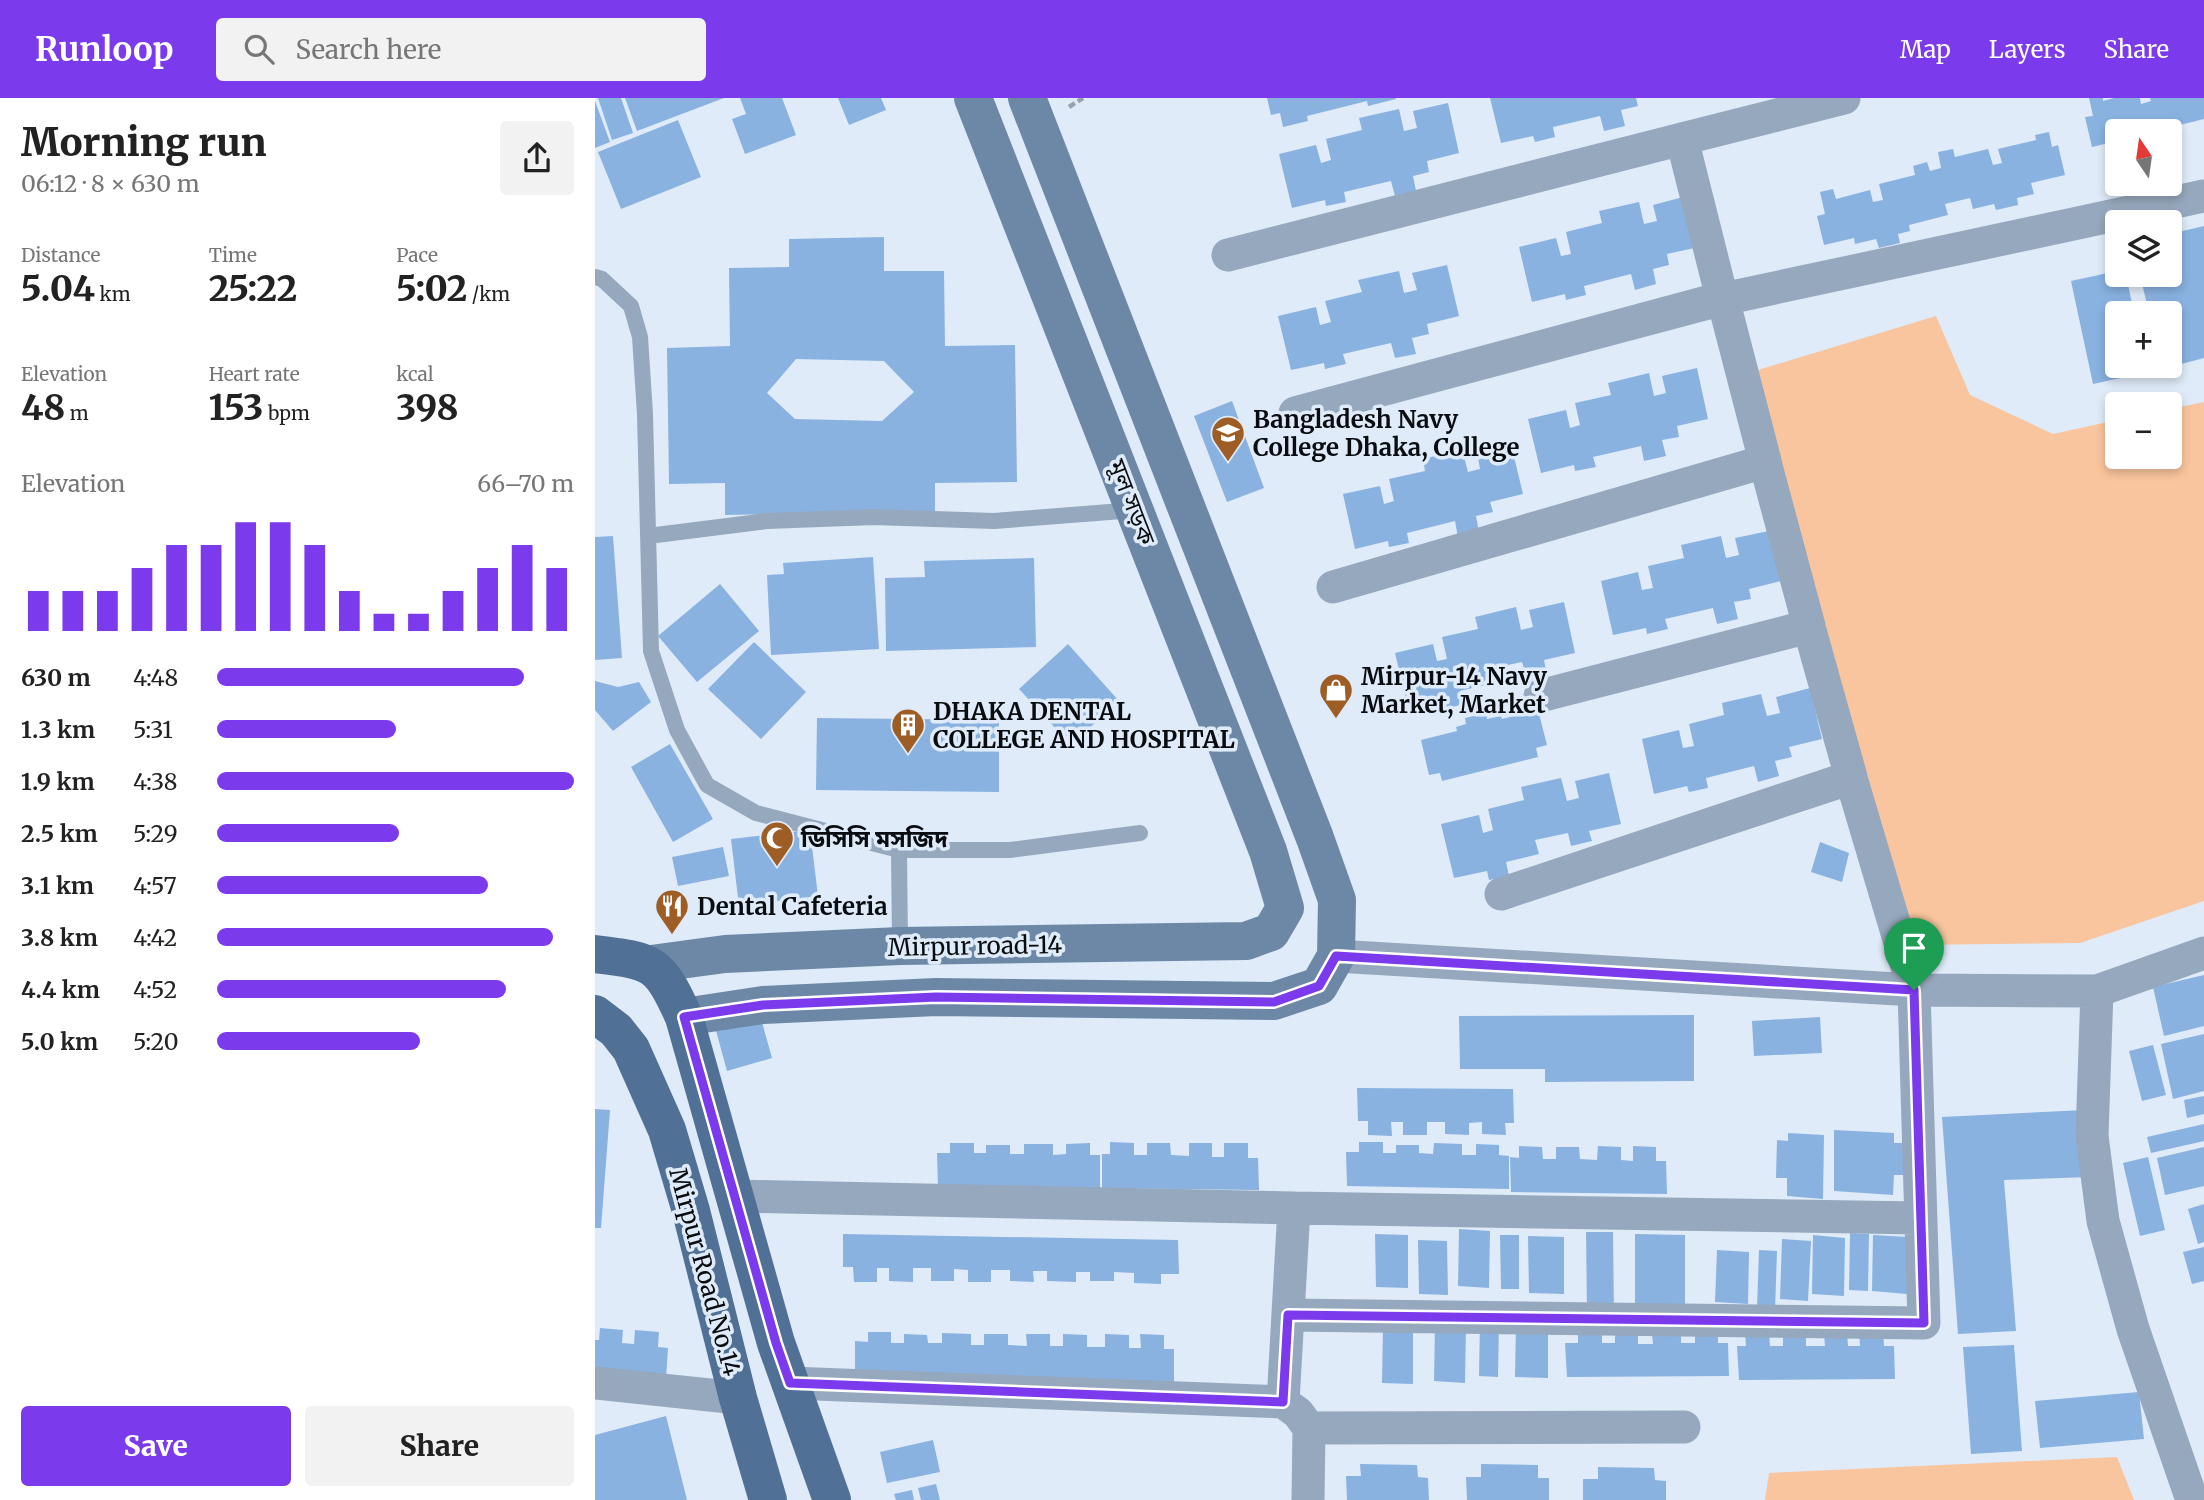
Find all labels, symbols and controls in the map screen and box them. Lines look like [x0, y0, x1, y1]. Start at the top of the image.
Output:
search box [216, 18, 706, 81]
text: Runloop [35, 29, 174, 70]
icon: search [240, 30, 278, 68]
text: Search here [296, 33, 441, 66]
text: Map [1900, 34, 1951, 65]
text: Layers [1989, 34, 2065, 65]
text: Share [2103, 34, 2169, 65]
text: Morning run [21, 119, 267, 166]
north arrow [2105, 119, 2182, 196]
map controls [2105, 119, 2182, 469]
button: share [500, 121, 574, 195]
text: 06:12 · 8 × 630 m [21, 169, 200, 198]
button: layers [2105, 210, 2182, 287]
text: Distance [21, 243, 100, 267]
text: Time [209, 243, 257, 267]
text: Pace [396, 243, 438, 267]
text: 5.04 [21, 267, 95, 311]
text: 25:22 [209, 267, 297, 311]
text: 5:02 [396, 267, 467, 311]
text: km [95, 282, 131, 306]
text: /km [467, 282, 510, 306]
button: + [2105, 301, 2182, 378]
text: Elevation [21, 362, 107, 386]
text: Heart rate [209, 362, 300, 386]
text: kcal [396, 362, 434, 386]
text: 48 [21, 386, 65, 430]
text: 153 [209, 386, 263, 430]
text: 398 [396, 386, 459, 430]
button: − [2105, 392, 2182, 469]
text: m [65, 401, 89, 425]
text: bpm [263, 401, 310, 425]
place label: Bangladesh Navy College Dhaka, College [1253, 404, 1519, 463]
school or university icon: Bangladesh Navy College Dhaka, College [1209, 414, 1247, 463]
street label: মূল সড়ক [1101, 454, 1163, 550]
text: Elevation [21, 469, 125, 498]
text: 66–70 m [477, 469, 574, 498]
place label: Mirpur-14 Navy Market, Market [1361, 661, 1548, 720]
text: 630 m [21, 663, 91, 692]
text: 4:48 [133, 663, 178, 692]
shop icon: Mirpur-14 Navy Market, Market [1317, 671, 1355, 720]
place label: DHAKA DENTAL COLLEGE AND HOSPITAL [933, 696, 1235, 755]
building icon: DHAKA DENTAL COLLEGE AND HOSPITAL [889, 706, 927, 755]
text: 1.3 km [21, 715, 95, 744]
text: 5:31 [133, 715, 173, 744]
text: 1.9 km [21, 767, 95, 796]
text: 4:38 [133, 767, 178, 796]
text: 2.5 km [21, 819, 98, 848]
text: 5:29 [133, 819, 178, 848]
mosque icon: ডিসিসি মসজিদ [758, 819, 796, 868]
place label: ডিসিসি মসজিদ [800, 823, 948, 854]
text: 3.1 km [21, 871, 94, 900]
text: 4:57 [133, 871, 177, 900]
restaurant icon: Dental Cafeteria [653, 887, 691, 936]
place label: Dental Cafeteria [697, 891, 888, 922]
pin [1884, 918, 1944, 990]
text: 3.8 km [21, 923, 98, 952]
text: 4:42 [133, 923, 177, 952]
street label: Mirpur road-14 [888, 929, 1063, 963]
icon: arrive [1895, 929, 1933, 967]
text: 4.4 km [21, 975, 100, 1004]
text: 4:52 [133, 975, 177, 1004]
text: 5.0 km [21, 1027, 98, 1056]
text: 5:20 [133, 1027, 179, 1056]
street label: Mirpur Road No.14 [662, 1165, 748, 1380]
button: Save [21, 1406, 291, 1486]
button: Share [305, 1406, 574, 1486]

